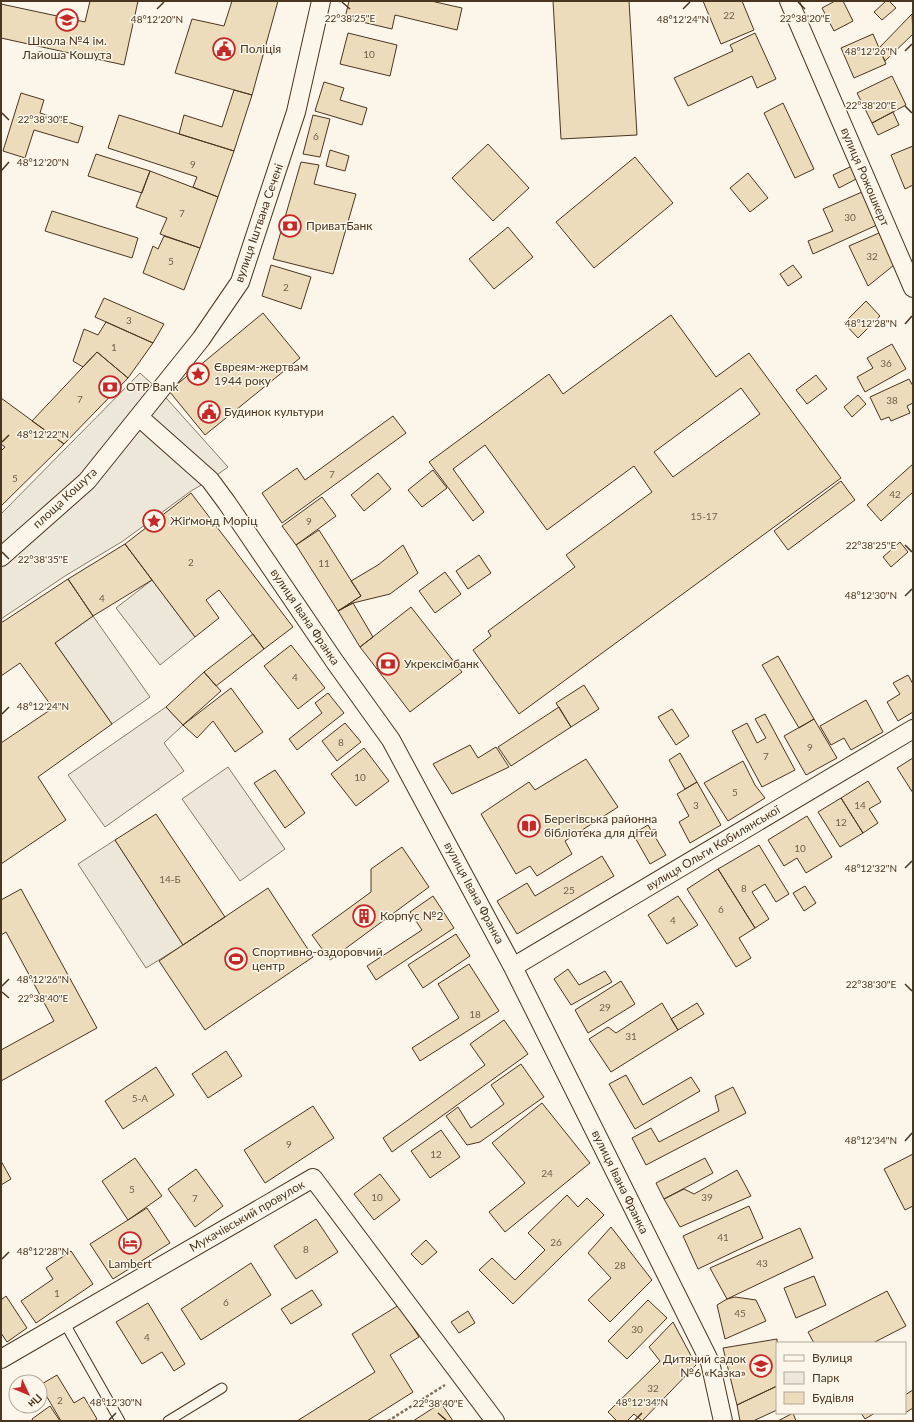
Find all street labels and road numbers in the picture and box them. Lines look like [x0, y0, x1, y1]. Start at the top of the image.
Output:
street label: вулиця Рожошкерт [838, 125, 893, 228]
street label: вулиця Іштвана Сечені [231, 161, 286, 284]
street label: площа Кошута [29, 464, 100, 531]
street label: вулиця Івана Франка [267, 565, 343, 668]
street label: вулиця Ольги Кобилянської [643, 801, 783, 894]
street label: вулиця Івана Франка [441, 839, 508, 946]
street label: вулиця Івана Франка [589, 1127, 652, 1236]
street label: Мукачівський провулок [186, 1176, 308, 1255]

